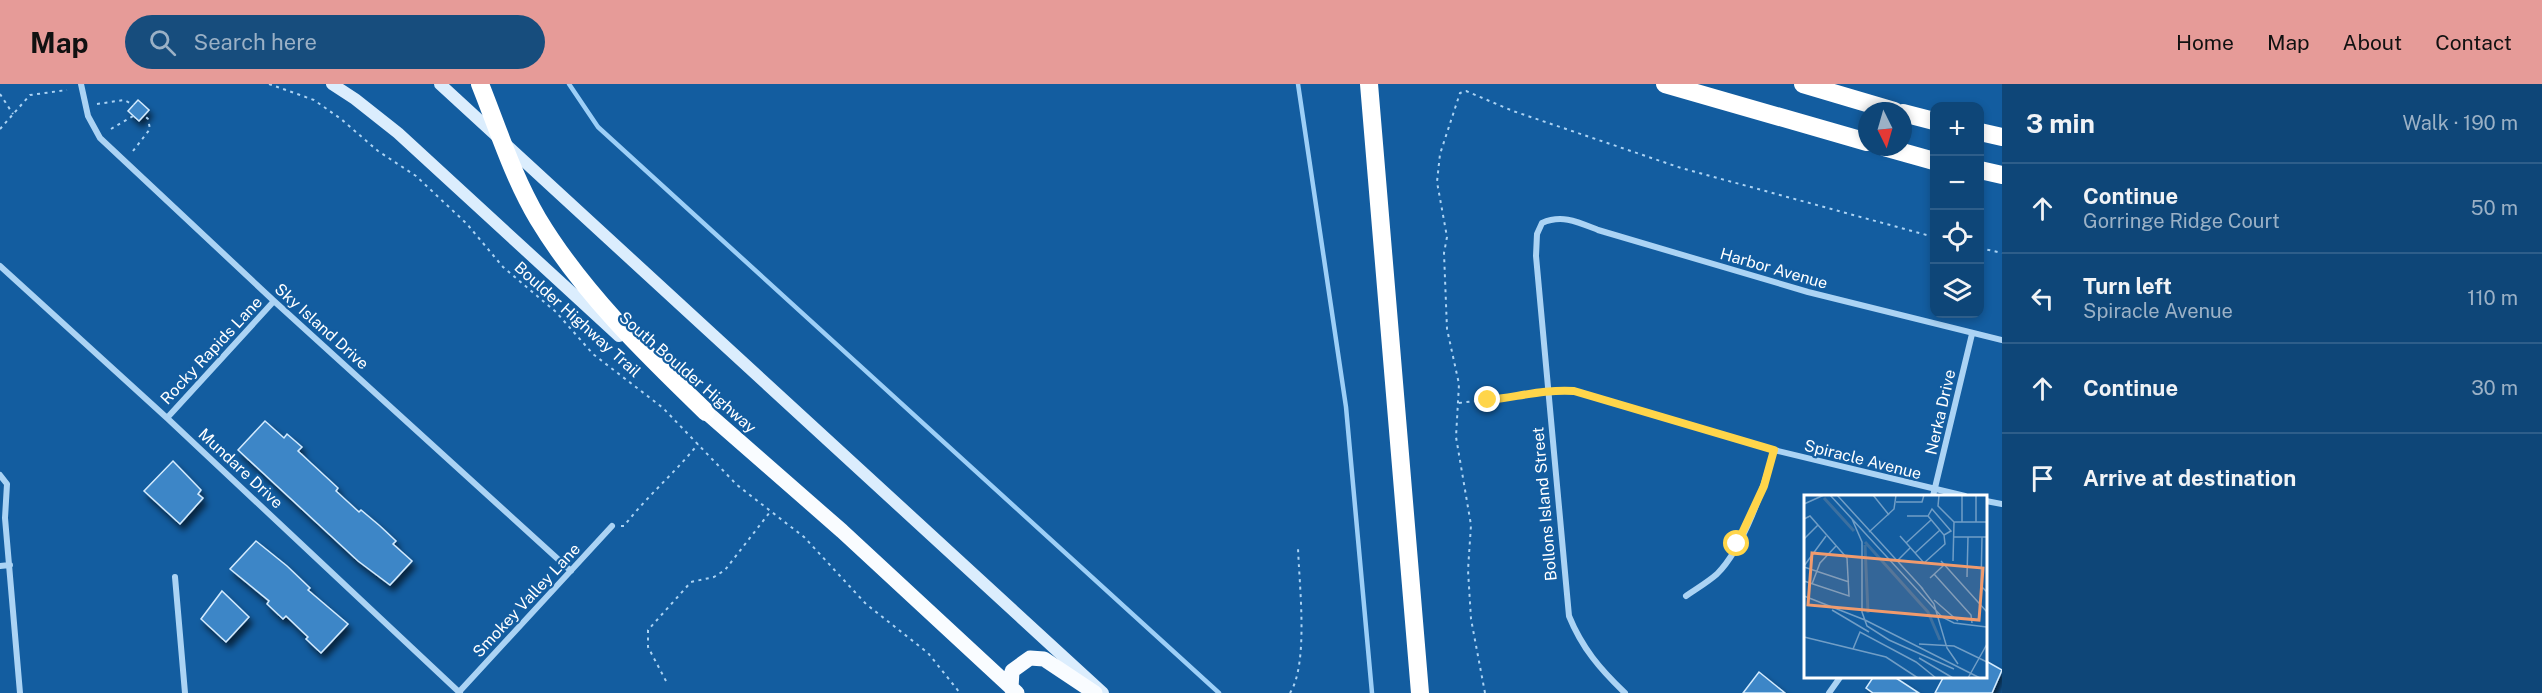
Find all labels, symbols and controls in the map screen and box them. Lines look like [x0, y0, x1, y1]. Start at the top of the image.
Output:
search box [125, 15, 545, 69]
text: Map [30, 26, 89, 59]
icon: search [146, 26, 179, 59]
text: Search here [194, 29, 317, 55]
text: Home [2176, 30, 2234, 55]
text: Map [2267, 30, 2310, 55]
text: About [2343, 30, 2402, 55]
text: Contact [2435, 30, 2512, 55]
north arrow [1858, 102, 1912, 156]
map controls [1930, 102, 1984, 318]
button: + [1930, 102, 1984, 156]
text: 3 min [2026, 108, 2095, 139]
text: Walk · 190 m [2402, 111, 2518, 135]
button: − [1930, 156, 1984, 210]
text: Continue [2083, 183, 2178, 209]
icon: ahead [2026, 192, 2059, 225]
text: 50 m [2471, 196, 2518, 220]
text: Gorringe Ridge Court [2083, 209, 2280, 233]
button: locate [1930, 210, 1984, 264]
street label: Harbor Avenue [1718, 244, 1830, 293]
street label: Boulder Highway Trail [511, 258, 645, 381]
button: layers [1930, 264, 1984, 318]
text: Turn left [2083, 273, 2172, 299]
street label: Sky Island Drive [271, 279, 372, 373]
icon: left [2026, 282, 2059, 315]
text: 110 m [2467, 286, 2518, 310]
street label: Rocky Rapids Lane [157, 293, 266, 408]
text: Spiracle Avenue [2083, 299, 2233, 323]
street label: South Boulder Highway [615, 308, 760, 437]
street label: Nerka Drive [1921, 368, 1960, 457]
icon: ahead [2026, 372, 2059, 405]
text: Continue [2083, 375, 2178, 401]
text: 30 m [2471, 376, 2518, 400]
route end [1474, 386, 1500, 412]
street label: Mundare Drive [195, 424, 287, 512]
street label: Bollons Island Street [1528, 426, 1561, 582]
street label: Spiracle Avenue [1802, 436, 1923, 483]
icon: arrive [2026, 462, 2059, 495]
text: Arrive at destination [2083, 465, 2296, 491]
inset map [1804, 495, 1987, 678]
route start [1723, 530, 1749, 556]
street label: Smokey Valley Lane [469, 540, 584, 661]

